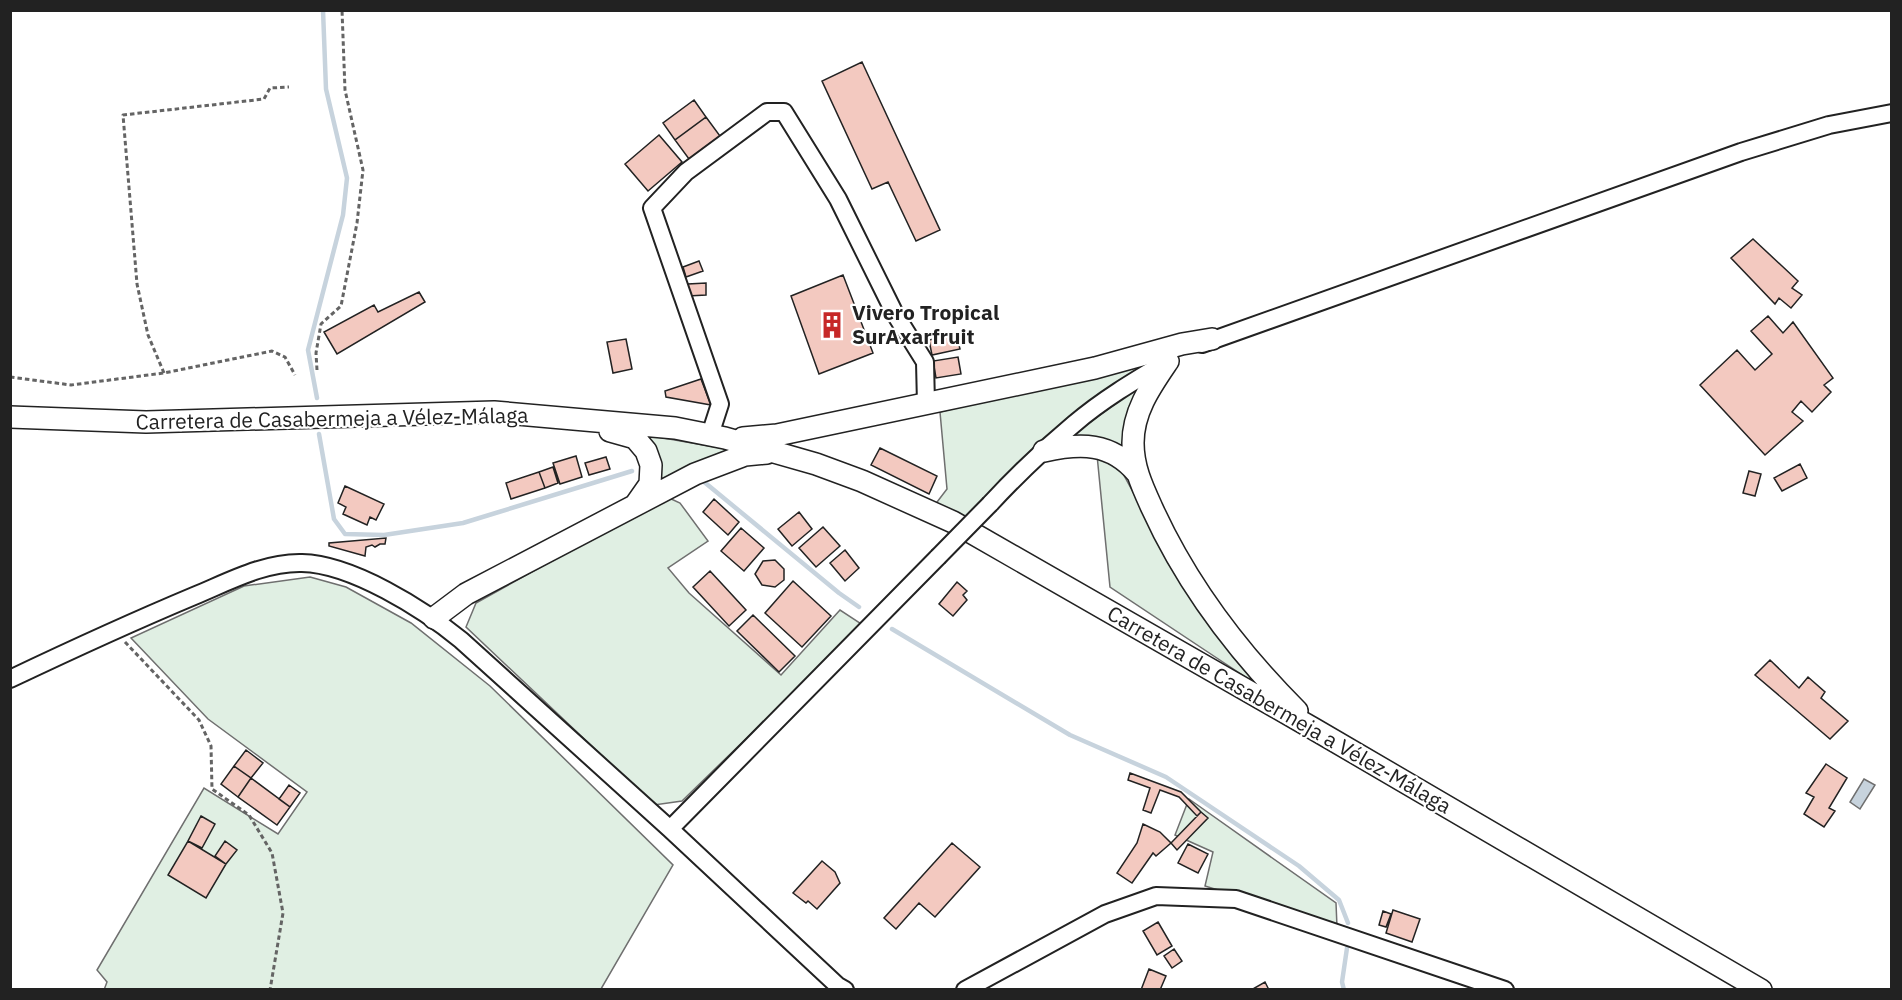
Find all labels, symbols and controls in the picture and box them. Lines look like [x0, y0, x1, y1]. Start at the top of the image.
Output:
place label: Vivero Tropical SurAxarfruit [852, 298, 999, 350]
building icon: Vivero Tropical SurAxarfruit [817, 310, 847, 340]
street label: Carretera de Casabermeja a Vélez-Málaga [135, 401, 529, 435]
street label: Carretera de Casabermeja a Vélez-Málaga [1102, 599, 1457, 819]

